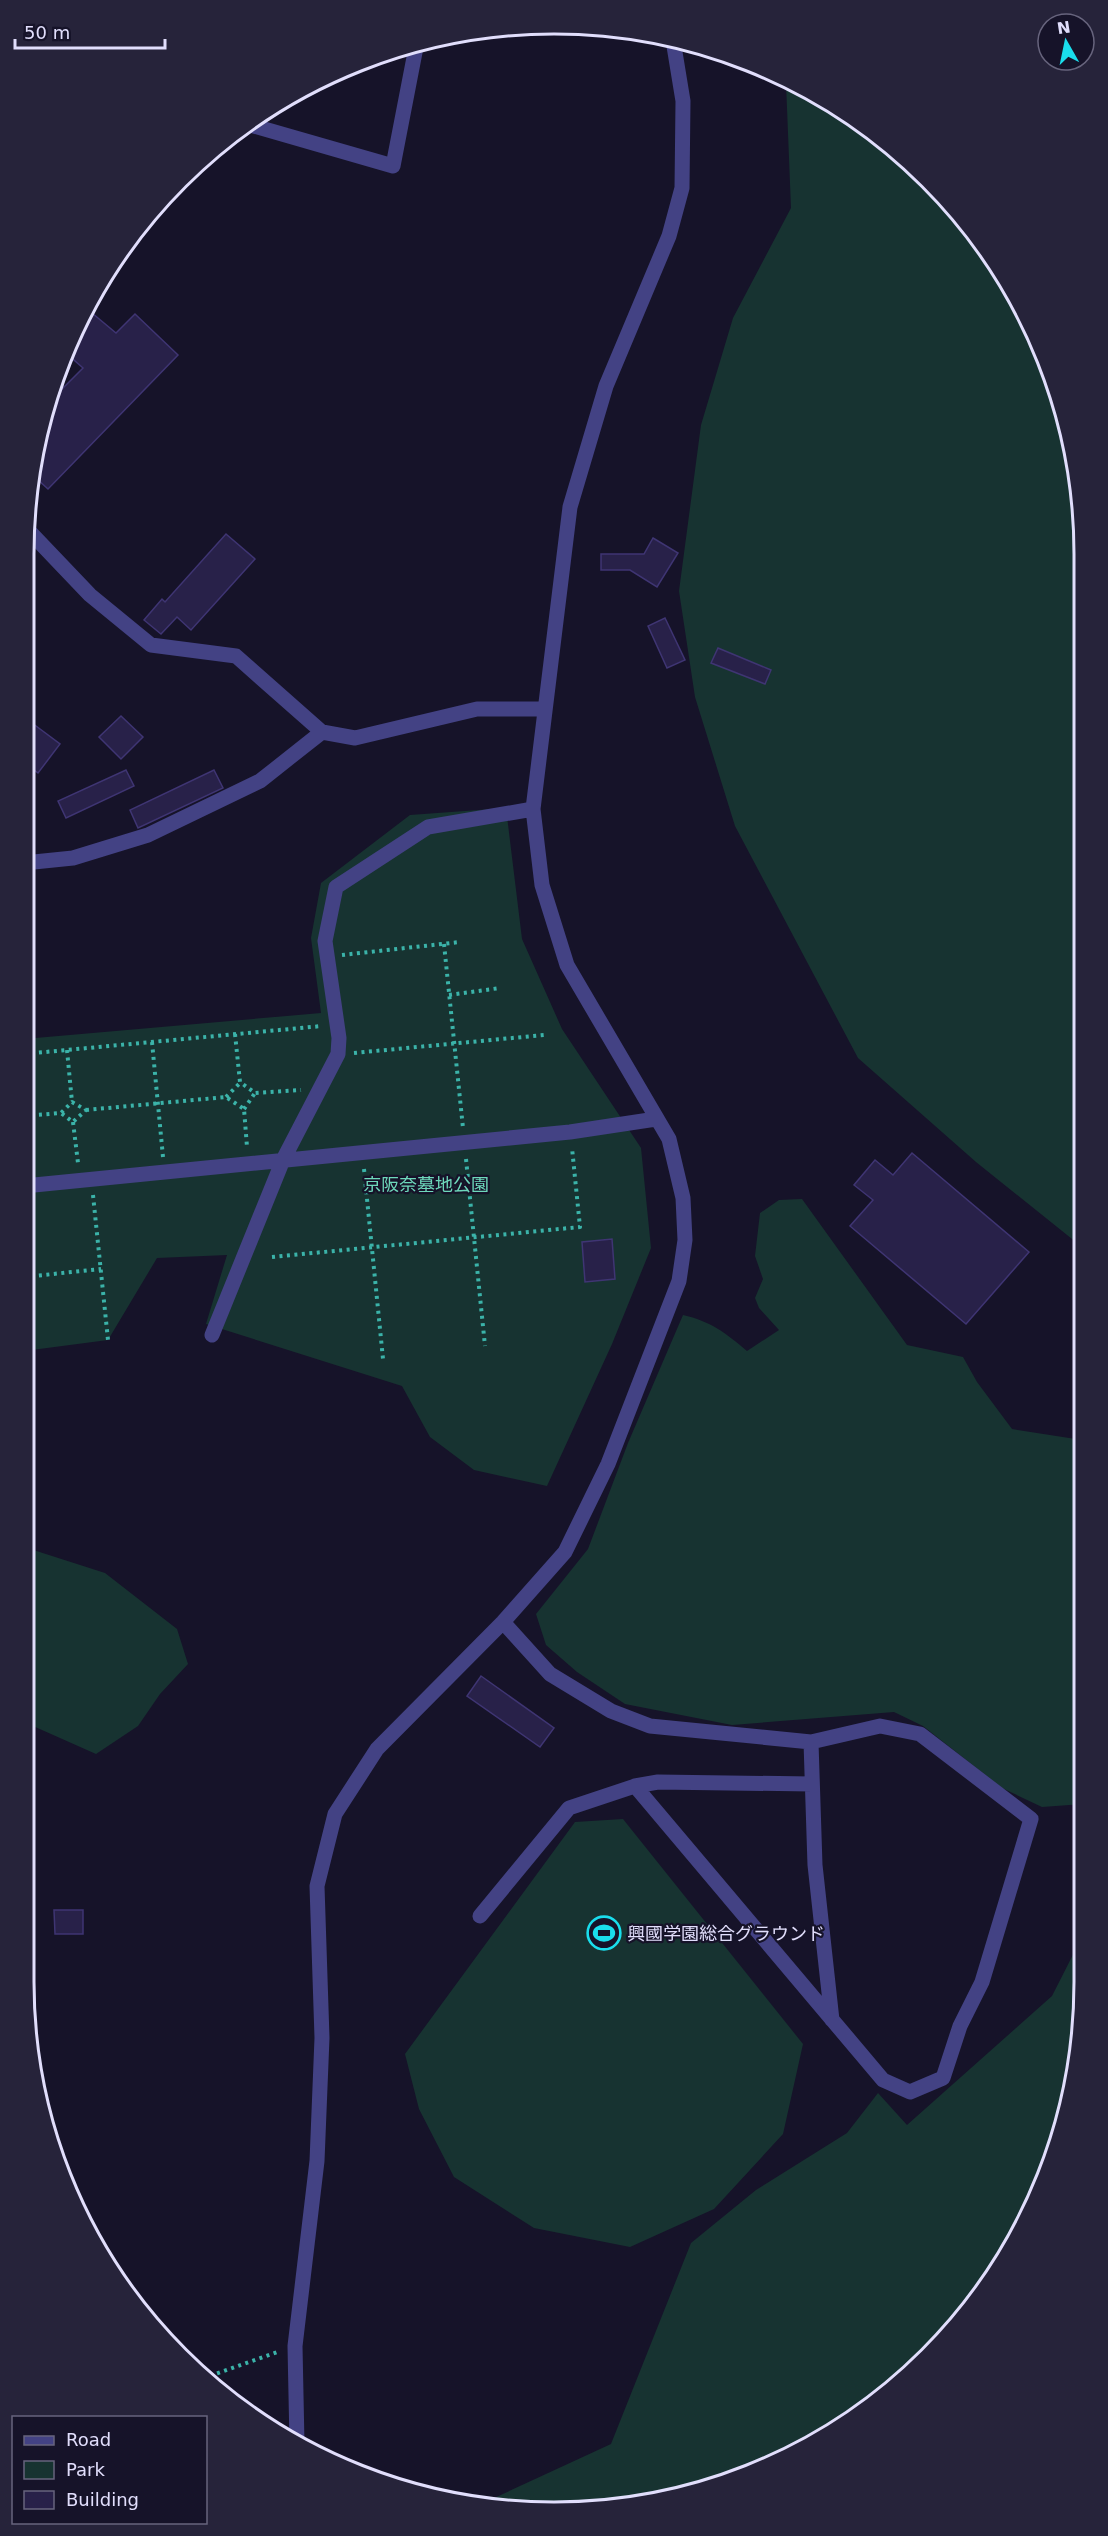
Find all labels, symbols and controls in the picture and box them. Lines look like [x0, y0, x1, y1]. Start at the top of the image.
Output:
scale bar [15, 12, 165, 50]
north arrow [1036, 12, 1096, 72]
text: N [1056, 17, 1072, 38]
text: 50 m [24, 22, 70, 43]
park label: 京阪奈墓地公園 [363, 1174, 489, 1195]
sports icon: 興國学園総合グラウンド [586, 1915, 622, 1951]
place label: 興國学園総合グラウンド [627, 1923, 825, 1944]
legend [12, 2416, 207, 2524]
text: Road [66, 2429, 111, 2450]
text: Park [66, 2459, 105, 2480]
text: Building [66, 2489, 139, 2510]

